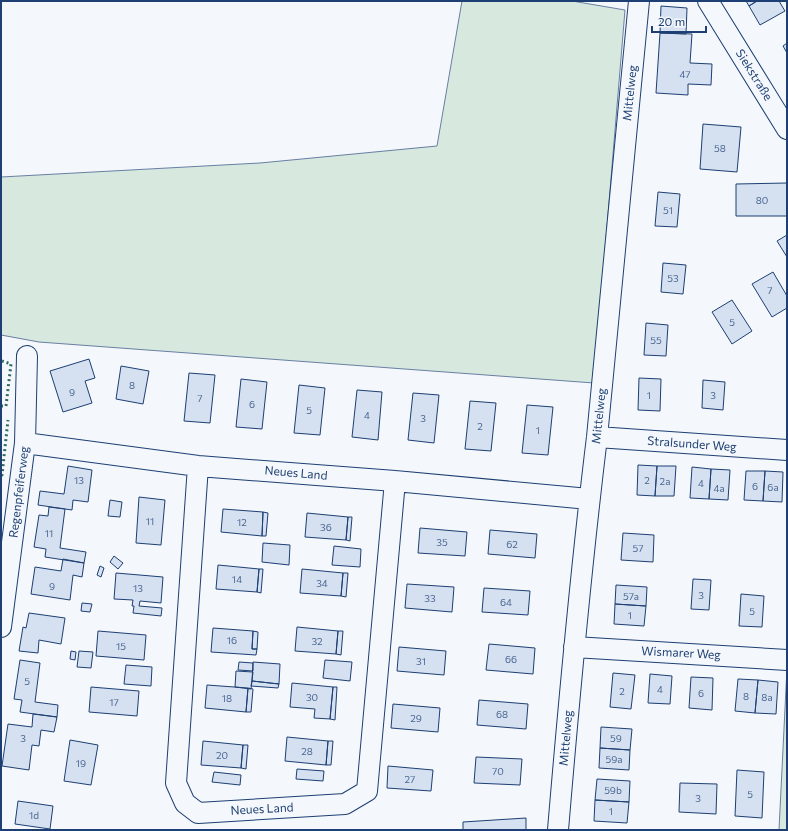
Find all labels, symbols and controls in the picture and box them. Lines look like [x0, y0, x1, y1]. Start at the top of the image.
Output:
scale bar [652, 8, 706, 34]
text: 20 m [658, 14, 685, 28]
street label: Siekstraße [734, 46, 776, 103]
street label: Mittelweg [619, 64, 639, 121]
house number: 47 [679, 68, 691, 80]
house number: 58 [714, 142, 726, 154]
house number: 80 [756, 194, 768, 206]
house number: 51 [663, 204, 673, 216]
house number: 53 [667, 272, 679, 284]
house number: 7 [767, 284, 773, 296]
house number: 5 [729, 316, 735, 328]
house number: 55 [650, 334, 662, 346]
house number: 8 [129, 379, 135, 391]
house number: 9 [69, 386, 75, 398]
street label: Mittelweg [588, 387, 608, 444]
house number: 1 [647, 389, 651, 401]
house number: 3 [710, 389, 716, 401]
house number: 7 [197, 392, 203, 404]
house number: 6 [249, 398, 255, 410]
house number: 5 [306, 404, 312, 416]
house number: 4 [364, 409, 370, 421]
house number: 3 [420, 412, 426, 424]
house number: 2 [477, 420, 483, 432]
house number: 1 [536, 424, 540, 436]
street label: Stralsunder Weg [647, 433, 738, 453]
street label: Regenpfeiferweg [5, 445, 31, 539]
street label: Neues Land [264, 462, 328, 482]
house number: 13 [74, 474, 84, 486]
house number: 2 [644, 474, 650, 486]
house number: 2a [660, 475, 670, 487]
house number: 4 [698, 477, 704, 489]
house number: 6 [752, 480, 758, 492]
house number: 6a [767, 481, 779, 493]
house number: 4a [713, 482, 725, 494]
house number: 11 [146, 515, 154, 527]
house number: 12 [237, 516, 247, 528]
house number: 36 [320, 521, 332, 533]
house number: 11 [45, 527, 53, 539]
house number: 35 [436, 536, 448, 548]
house number: 62 [506, 538, 518, 550]
house number: 57 [632, 542, 644, 554]
house number: 14 [232, 573, 242, 585]
house number: 34 [316, 577, 328, 589]
house number: 9 [49, 580, 55, 592]
house number: 13 [133, 582, 143, 594]
house number: 3 [698, 589, 704, 601]
house number: 57a [623, 590, 639, 602]
house number: 33 [424, 592, 436, 604]
house number: 64 [500, 596, 512, 608]
house number: 5 [749, 605, 755, 617]
house number: 1 [628, 609, 632, 621]
house number: 16 [227, 634, 237, 646]
house number: 32 [311, 635, 323, 647]
house number: 15 [116, 640, 126, 652]
street label: Wismarer Weg [641, 643, 722, 661]
house number: 66 [505, 653, 517, 665]
house number: 31 [416, 655, 426, 667]
house number: 5 [24, 675, 30, 687]
house number: 4 [657, 683, 663, 695]
house number: 2 [619, 685, 625, 697]
house number: 6 [698, 687, 704, 699]
house number: 8 [743, 690, 749, 702]
house number: 30 [306, 691, 318, 703]
house number: 8a [761, 691, 773, 703]
house number: 18 [222, 692, 232, 704]
house number: 17 [109, 696, 119, 708]
house number: 68 [496, 708, 508, 720]
street label: Mittelweg [556, 709, 574, 766]
house number: 29 [410, 712, 422, 724]
house number: 3 [20, 732, 26, 744]
house number: 59 [610, 732, 622, 744]
house number: 28 [301, 745, 313, 757]
house number: 20 [216, 749, 228, 761]
house number: 59a [605, 753, 623, 765]
house number: 19 [76, 757, 86, 769]
house number: 70 [492, 765, 504, 777]
house number: 27 [405, 773, 415, 785]
house number: 59b [604, 784, 622, 796]
house number: 5 [747, 788, 753, 800]
house number: 3 [695, 792, 701, 804]
street label: Neues Land [230, 799, 294, 817]
house number: 1 [609, 805, 613, 817]
house number: 1d [29, 809, 39, 821]

